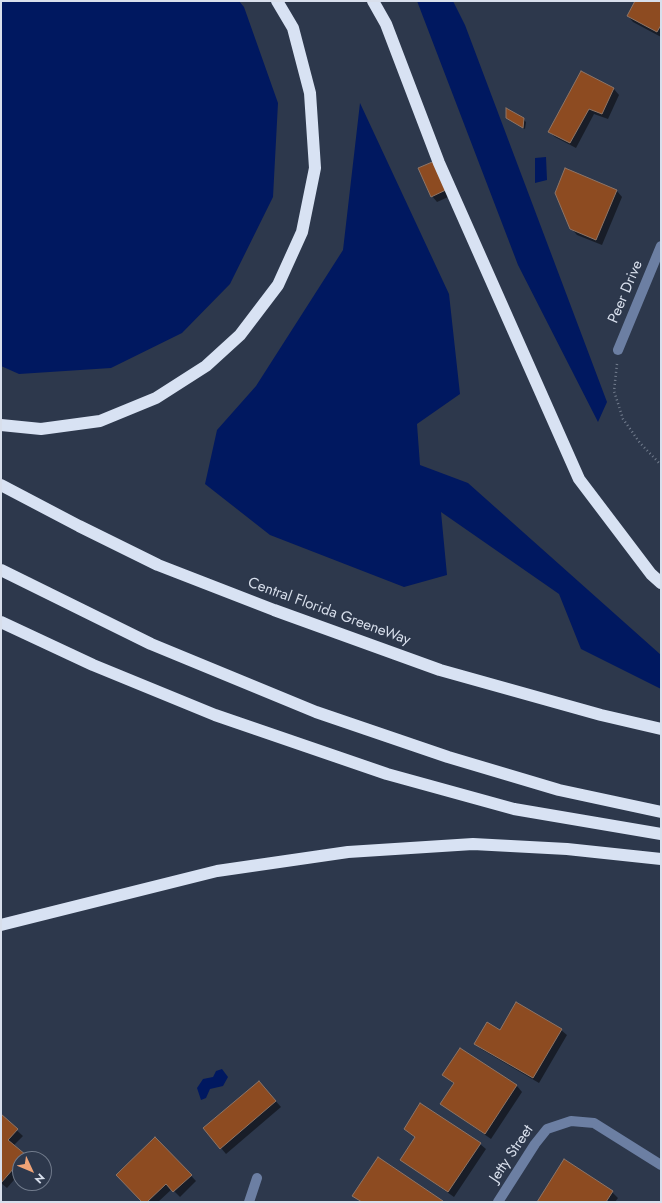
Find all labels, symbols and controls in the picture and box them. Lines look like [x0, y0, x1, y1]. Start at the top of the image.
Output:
street label: Peer Drive [605, 258, 647, 326]
street label: Central Florida GreeneWay [245, 574, 413, 650]
street label: Jetty Street [486, 1122, 538, 1186]
north arrow [12, 1151, 52, 1191]
text: N [31, 1170, 49, 1187]

